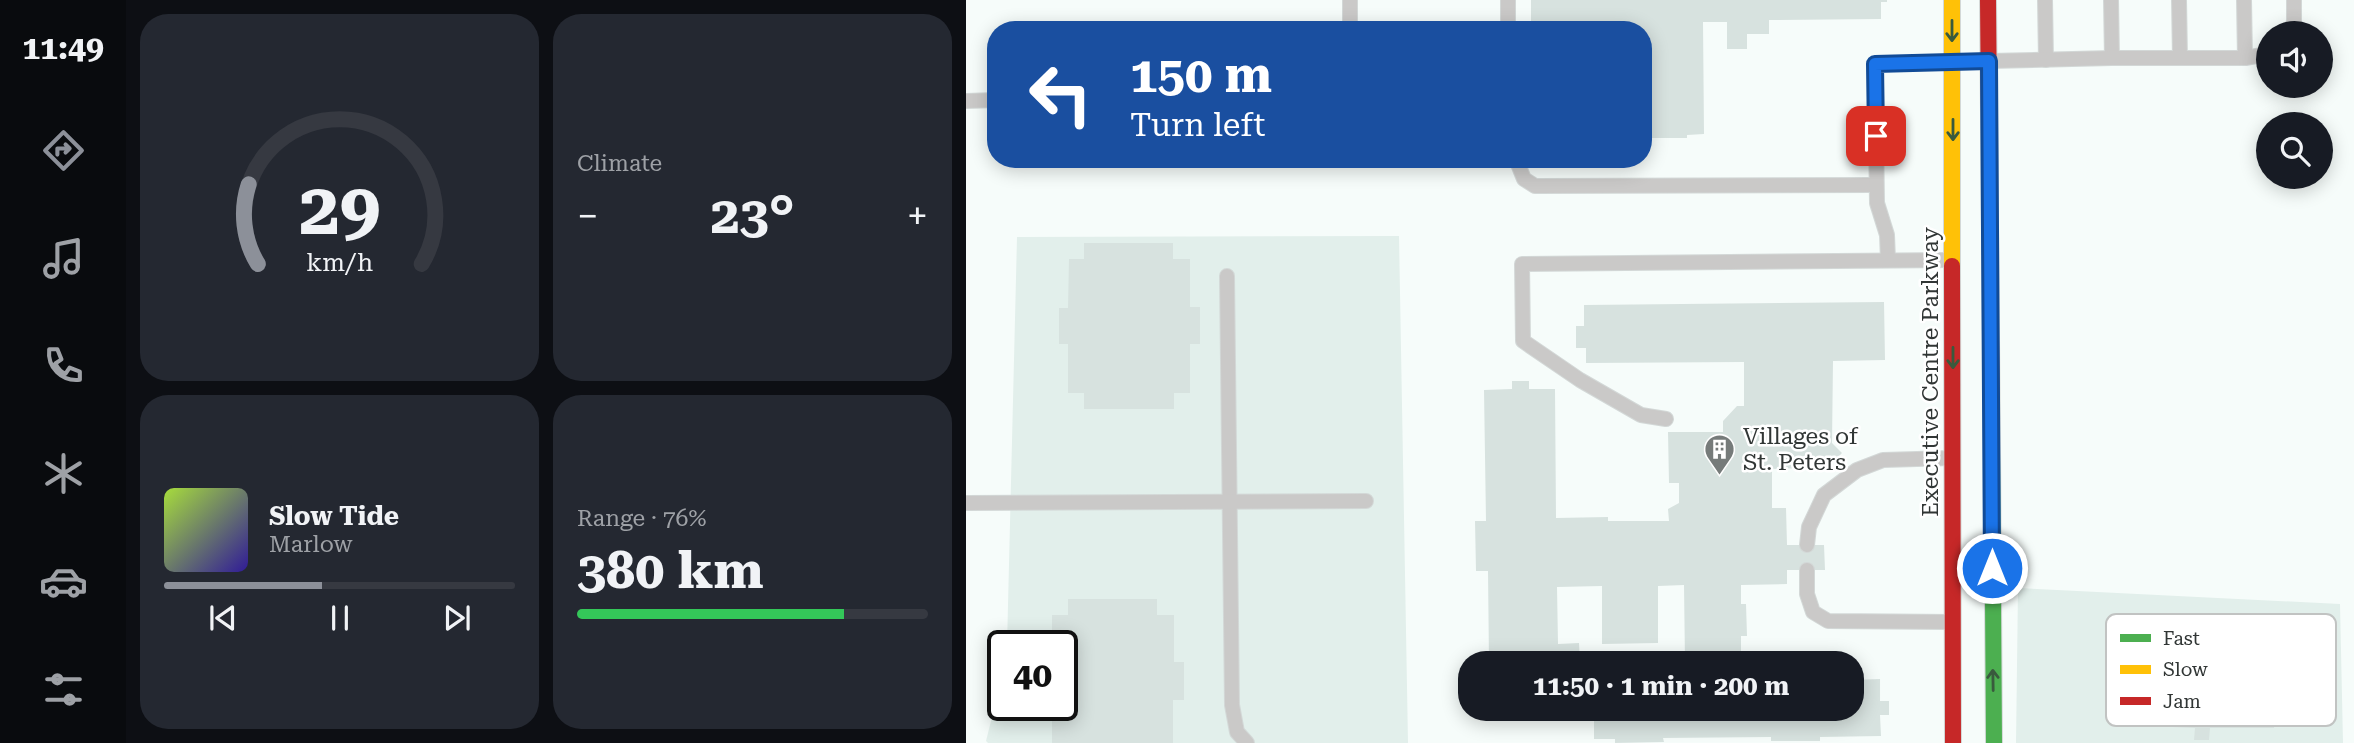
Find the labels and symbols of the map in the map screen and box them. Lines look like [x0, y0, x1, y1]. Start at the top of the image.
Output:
one-way arrow [1945, 19, 1959, 42]
pin [1846, 106, 1906, 166]
one-way arrow [1946, 119, 1959, 142]
street label: Executive Centre Parkway [1917, 227, 1944, 517]
one-way arrow [1946, 346, 1960, 369]
place label: Villages of St. Peters [1743, 423, 1859, 476]
building icon: Villages of St. Peters [1703, 432, 1737, 476]
position arrow [1955, 531, 2029, 605]
legend [2106, 614, 2336, 726]
text: Fast [2163, 627, 2200, 650]
speed limit sign: 40 [987, 630, 1078, 721]
text: Slow [2163, 658, 2208, 681]
one-way arrow [1986, 668, 2000, 691]
text: Jam [2163, 690, 2201, 713]

